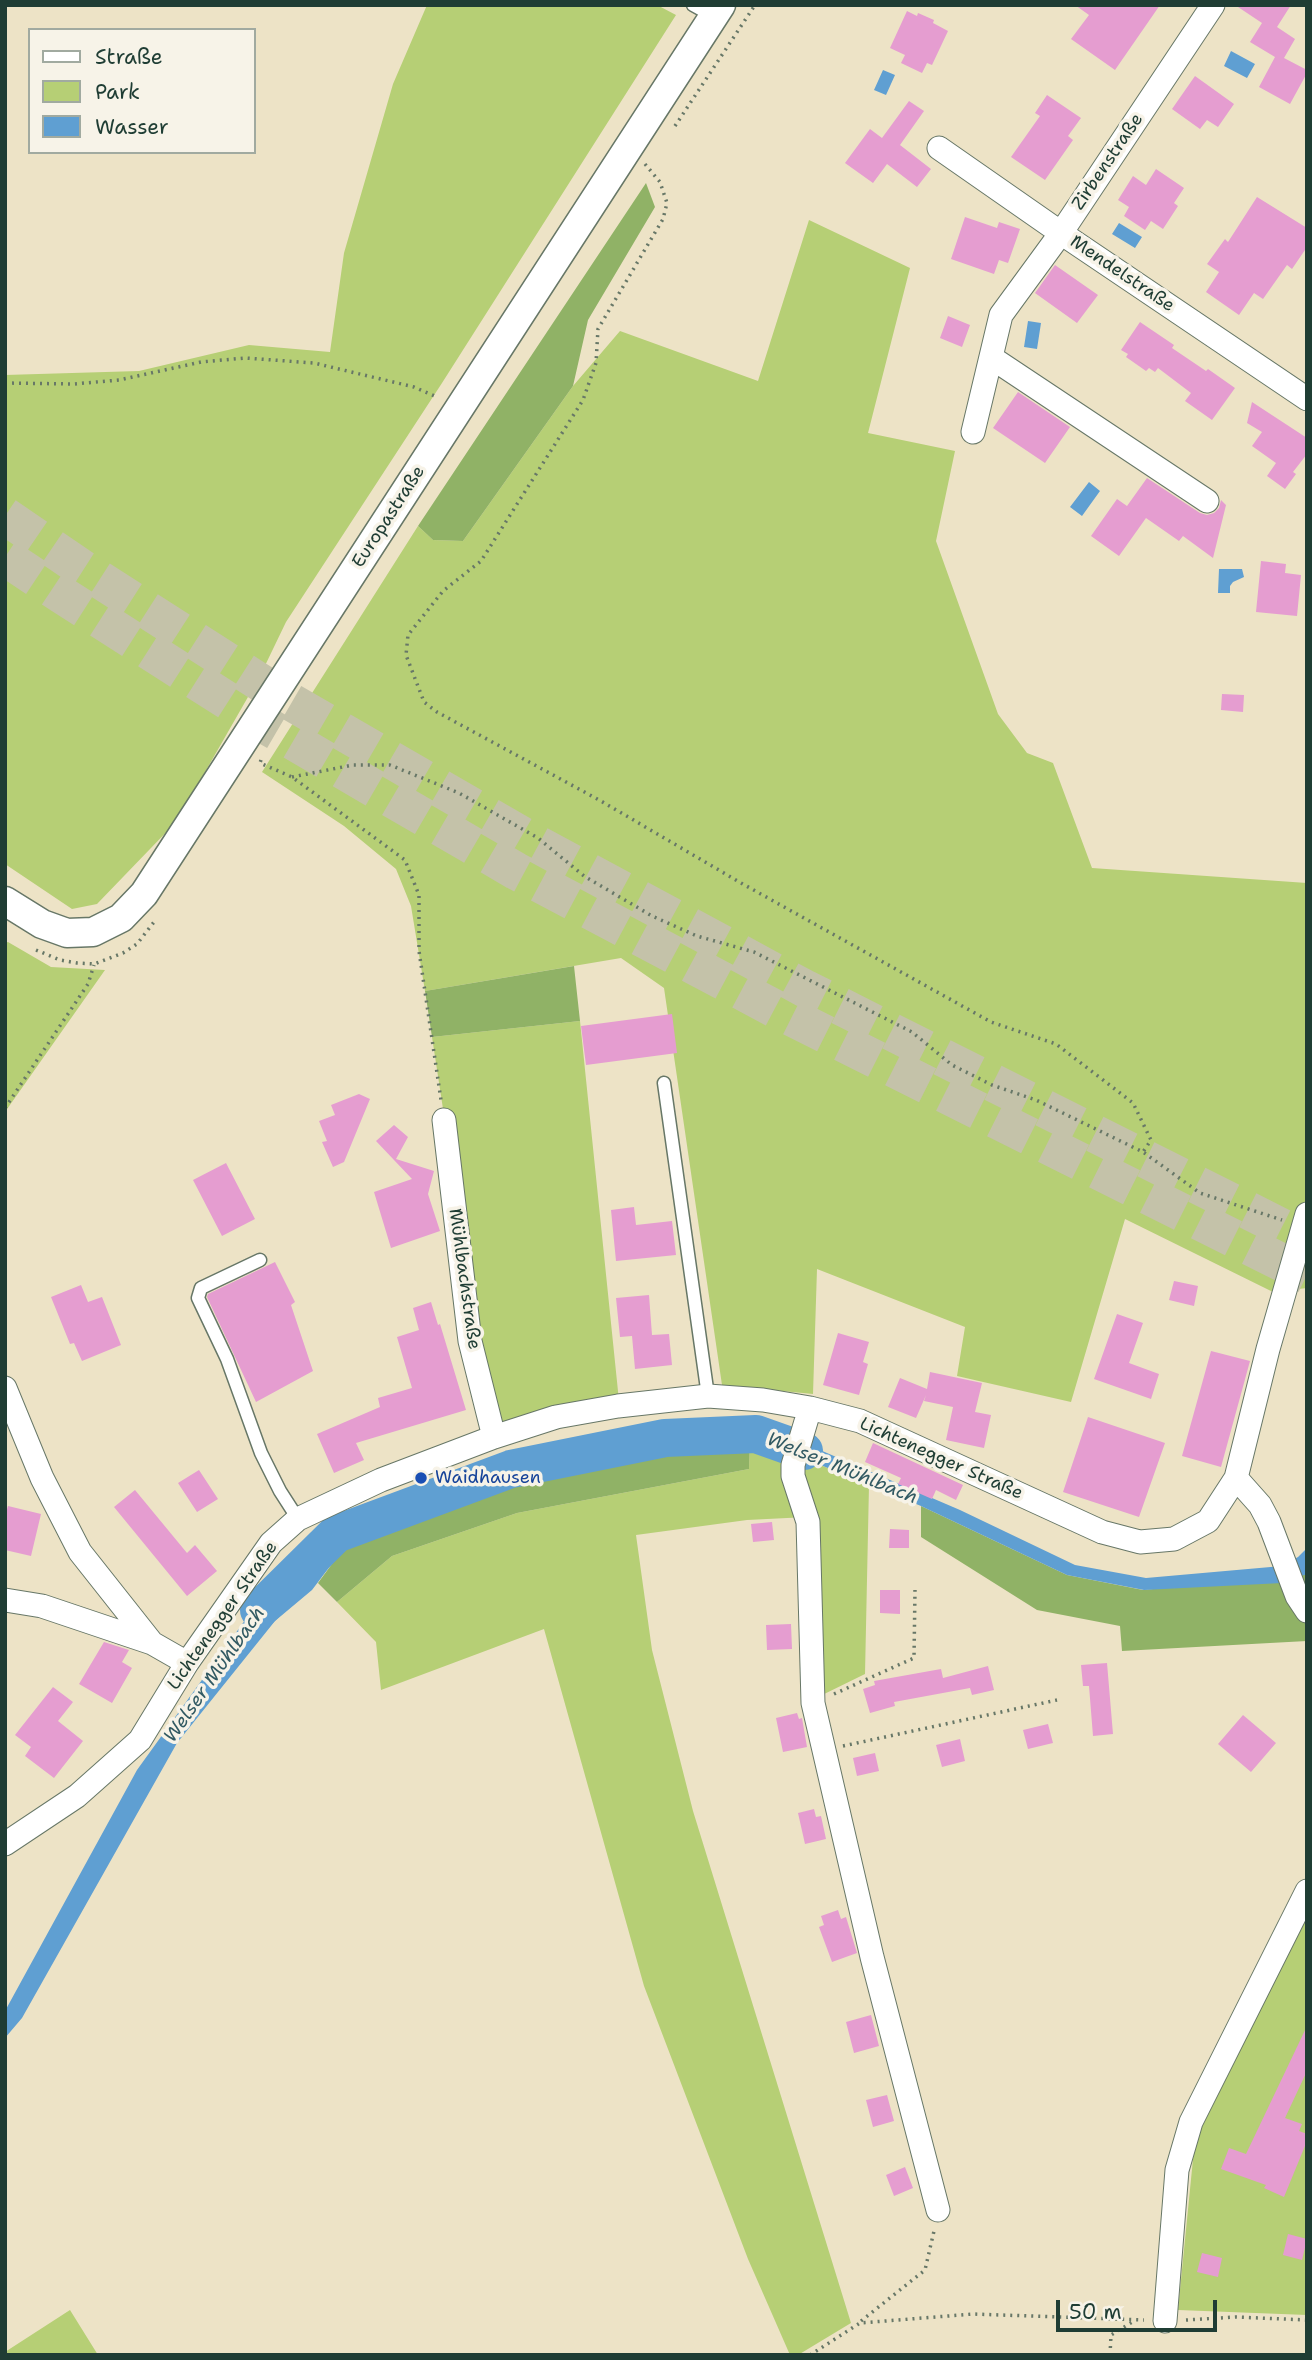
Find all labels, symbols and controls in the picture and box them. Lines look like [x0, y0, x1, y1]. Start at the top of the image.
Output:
legend [28, 28, 256, 154]
text: Straße [95, 43, 163, 71]
text: Park [95, 78, 140, 106]
street label: Zirbenstraße [1068, 110, 1148, 214]
text: Wasser [95, 113, 169, 141]
street label: Mendelstraße [1066, 231, 1178, 317]
street label: Europastraße [348, 462, 430, 572]
street label: Mühlbachstraße [443, 1207, 485, 1351]
street label: Lichtenegger Straße [856, 1413, 1026, 1505]
water label: Welser Mühlbach [763, 1428, 921, 1510]
place label: Waidhausen [435, 1467, 541, 1489]
marker: Waidhausen [413, 1470, 429, 1486]
street label: Lichtenegger Straße [164, 1537, 282, 1695]
water label: Welser Mühlbach [160, 1603, 270, 1747]
scale bar [1060, 2286, 1221, 2330]
text: 50 m [1069, 2298, 1122, 2326]

